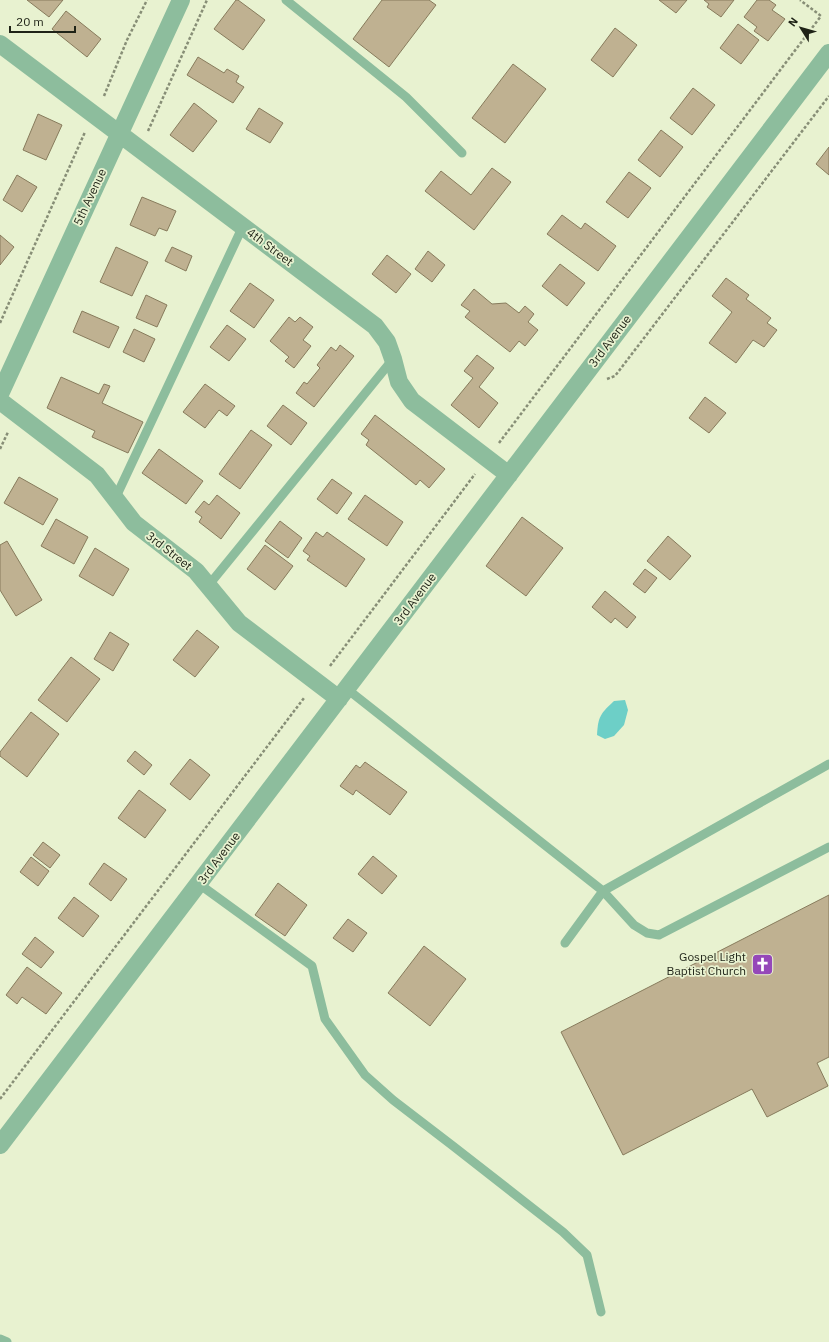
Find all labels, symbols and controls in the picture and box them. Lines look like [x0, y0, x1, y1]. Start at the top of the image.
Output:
scale bar [10, 8, 75, 34]
north arrow [781, 8, 821, 48]
text: 20 m [16, 14, 44, 29]
text: N [785, 15, 801, 29]
street label: 5th Avenue [70, 166, 109, 228]
street label: 4th Street [244, 224, 296, 269]
street label: 3rd Avenue [585, 311, 634, 370]
street label: 3rd Street [143, 528, 195, 573]
street label: 3rd Avenue [390, 569, 439, 628]
street label: 3rd Avenue [194, 828, 243, 887]
place label: Gospel Light Baptist Church [667, 949, 746, 978]
church icon: Gospel Light Baptist Church [749, 951, 775, 977]

